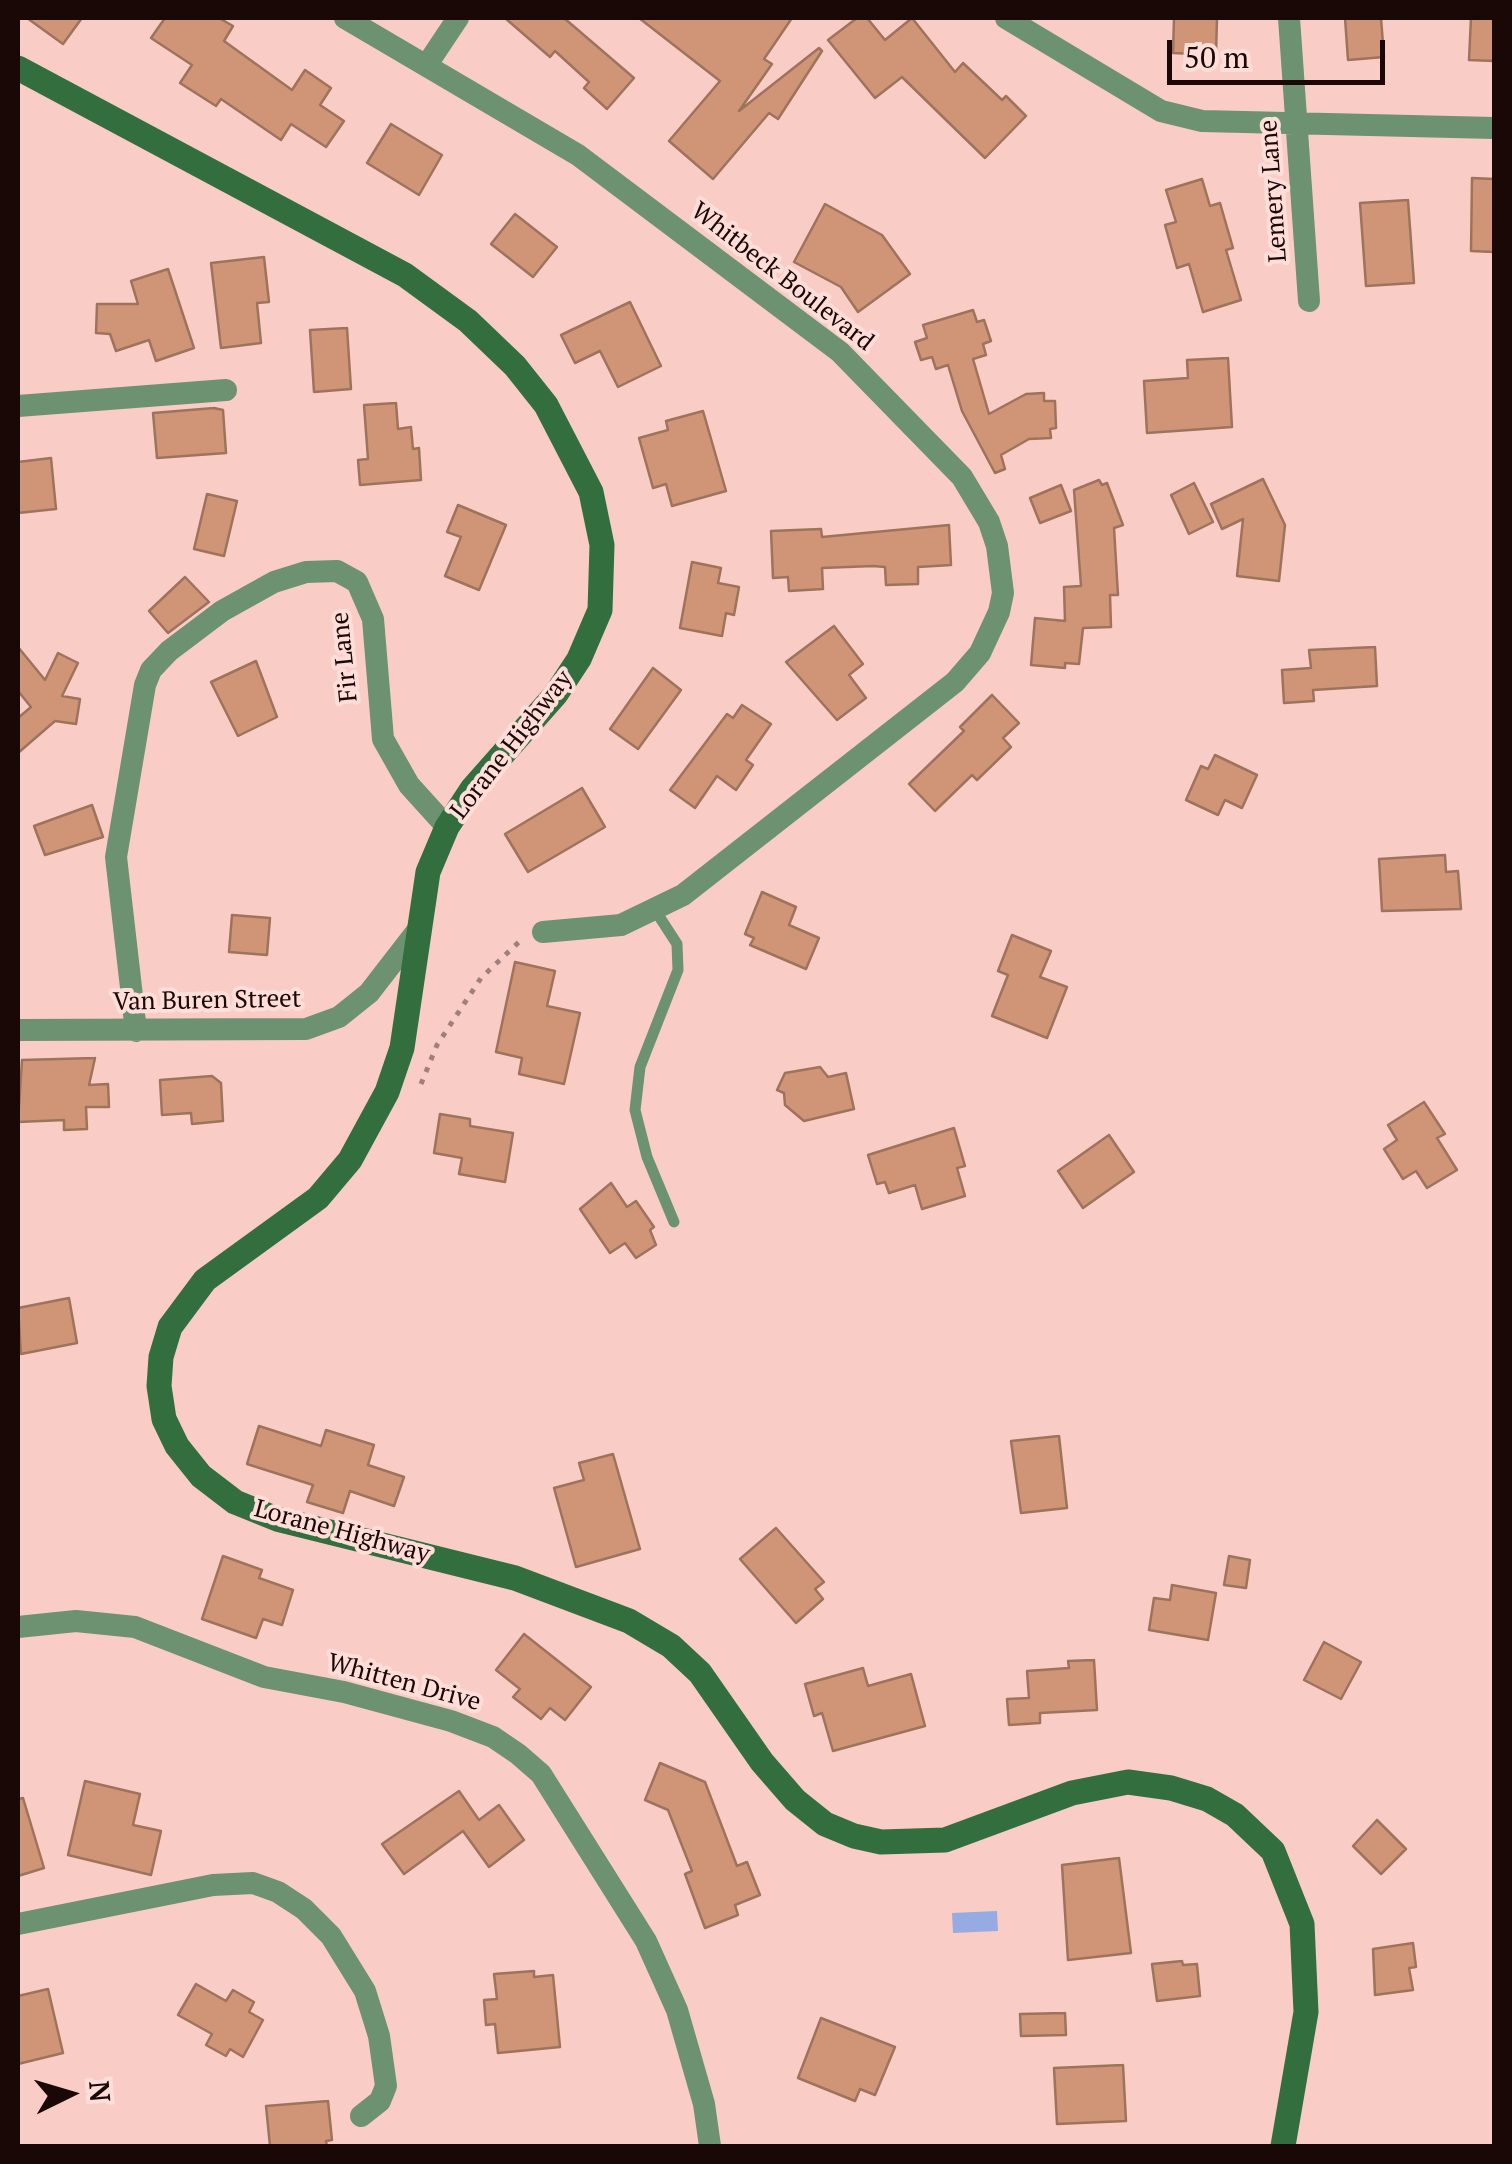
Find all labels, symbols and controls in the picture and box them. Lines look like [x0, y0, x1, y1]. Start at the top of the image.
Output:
scale bar [1172, 20, 1390, 82]
text: 50 m [1184, 37, 1249, 77]
street label: Lemery Lane [1254, 119, 1294, 263]
street label: Whitbeck Boulevard [685, 196, 879, 358]
street label: Fir Lane [325, 610, 365, 704]
street label: Lorane Highway [445, 665, 579, 825]
street label: Van Buren Street [113, 984, 301, 1018]
street label: Lorane Highway [251, 1494, 433, 1570]
street label: Whitten Drive [324, 1648, 484, 1718]
north arrow [20, 2044, 120, 2144]
text: N [81, 2079, 120, 2104]

